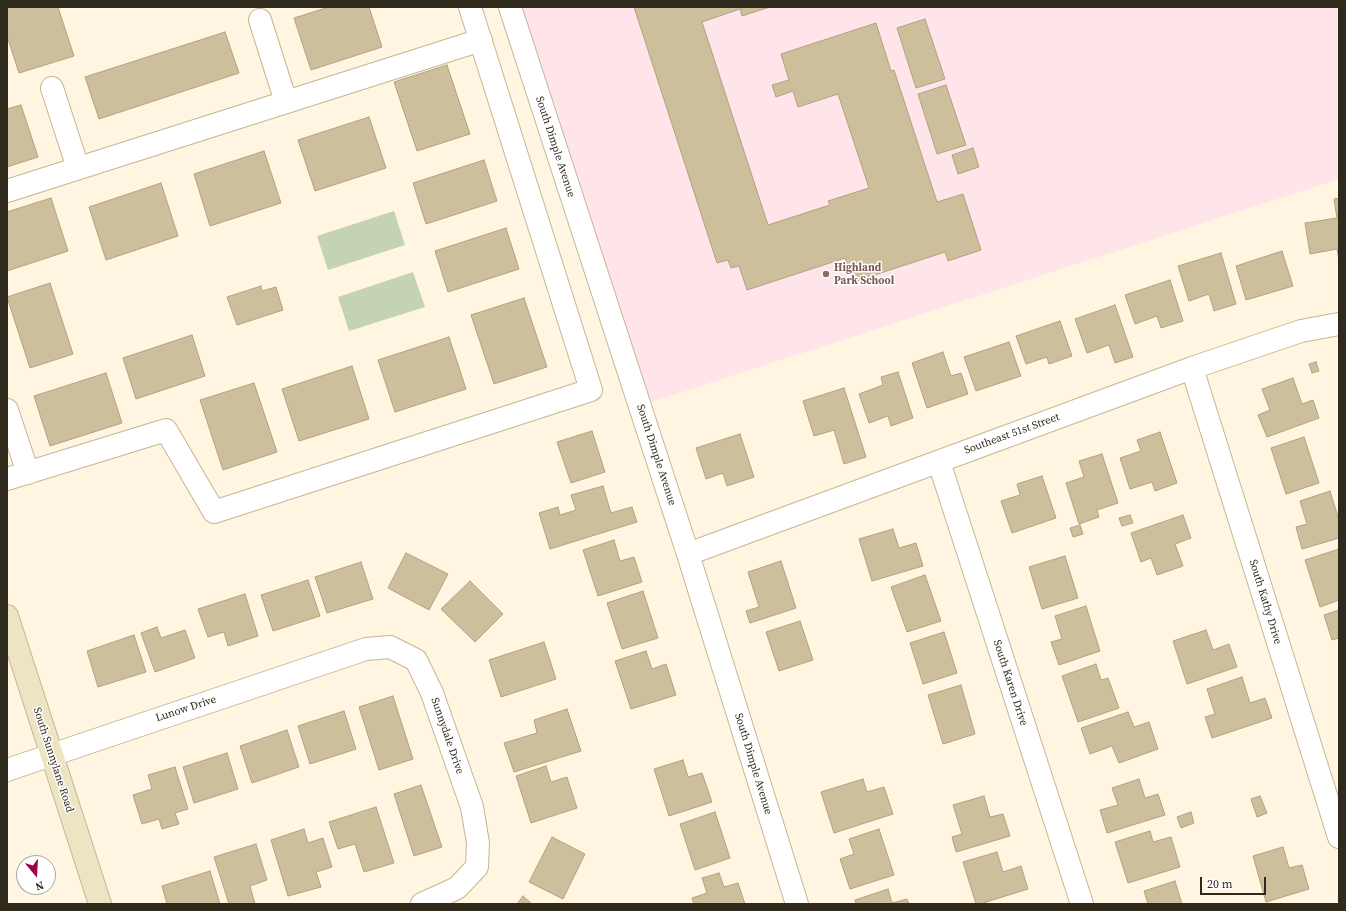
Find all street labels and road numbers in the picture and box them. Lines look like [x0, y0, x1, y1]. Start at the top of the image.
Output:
street label: South Dimple Avenue [532, 95, 578, 199]
street label: South Dimple Avenue [633, 403, 679, 507]
street label: Southeast 51st Street [963, 411, 1061, 457]
street label: South Kathy Drive [1246, 558, 1284, 646]
street label: South Karen Drive [990, 638, 1030, 728]
street label: Lunow Drive [154, 693, 218, 725]
street label: Sunnydale Drive [428, 696, 466, 776]
street label: South Sunnylane Road [30, 706, 76, 814]
street label: South Dimple Avenue [731, 712, 775, 816]

